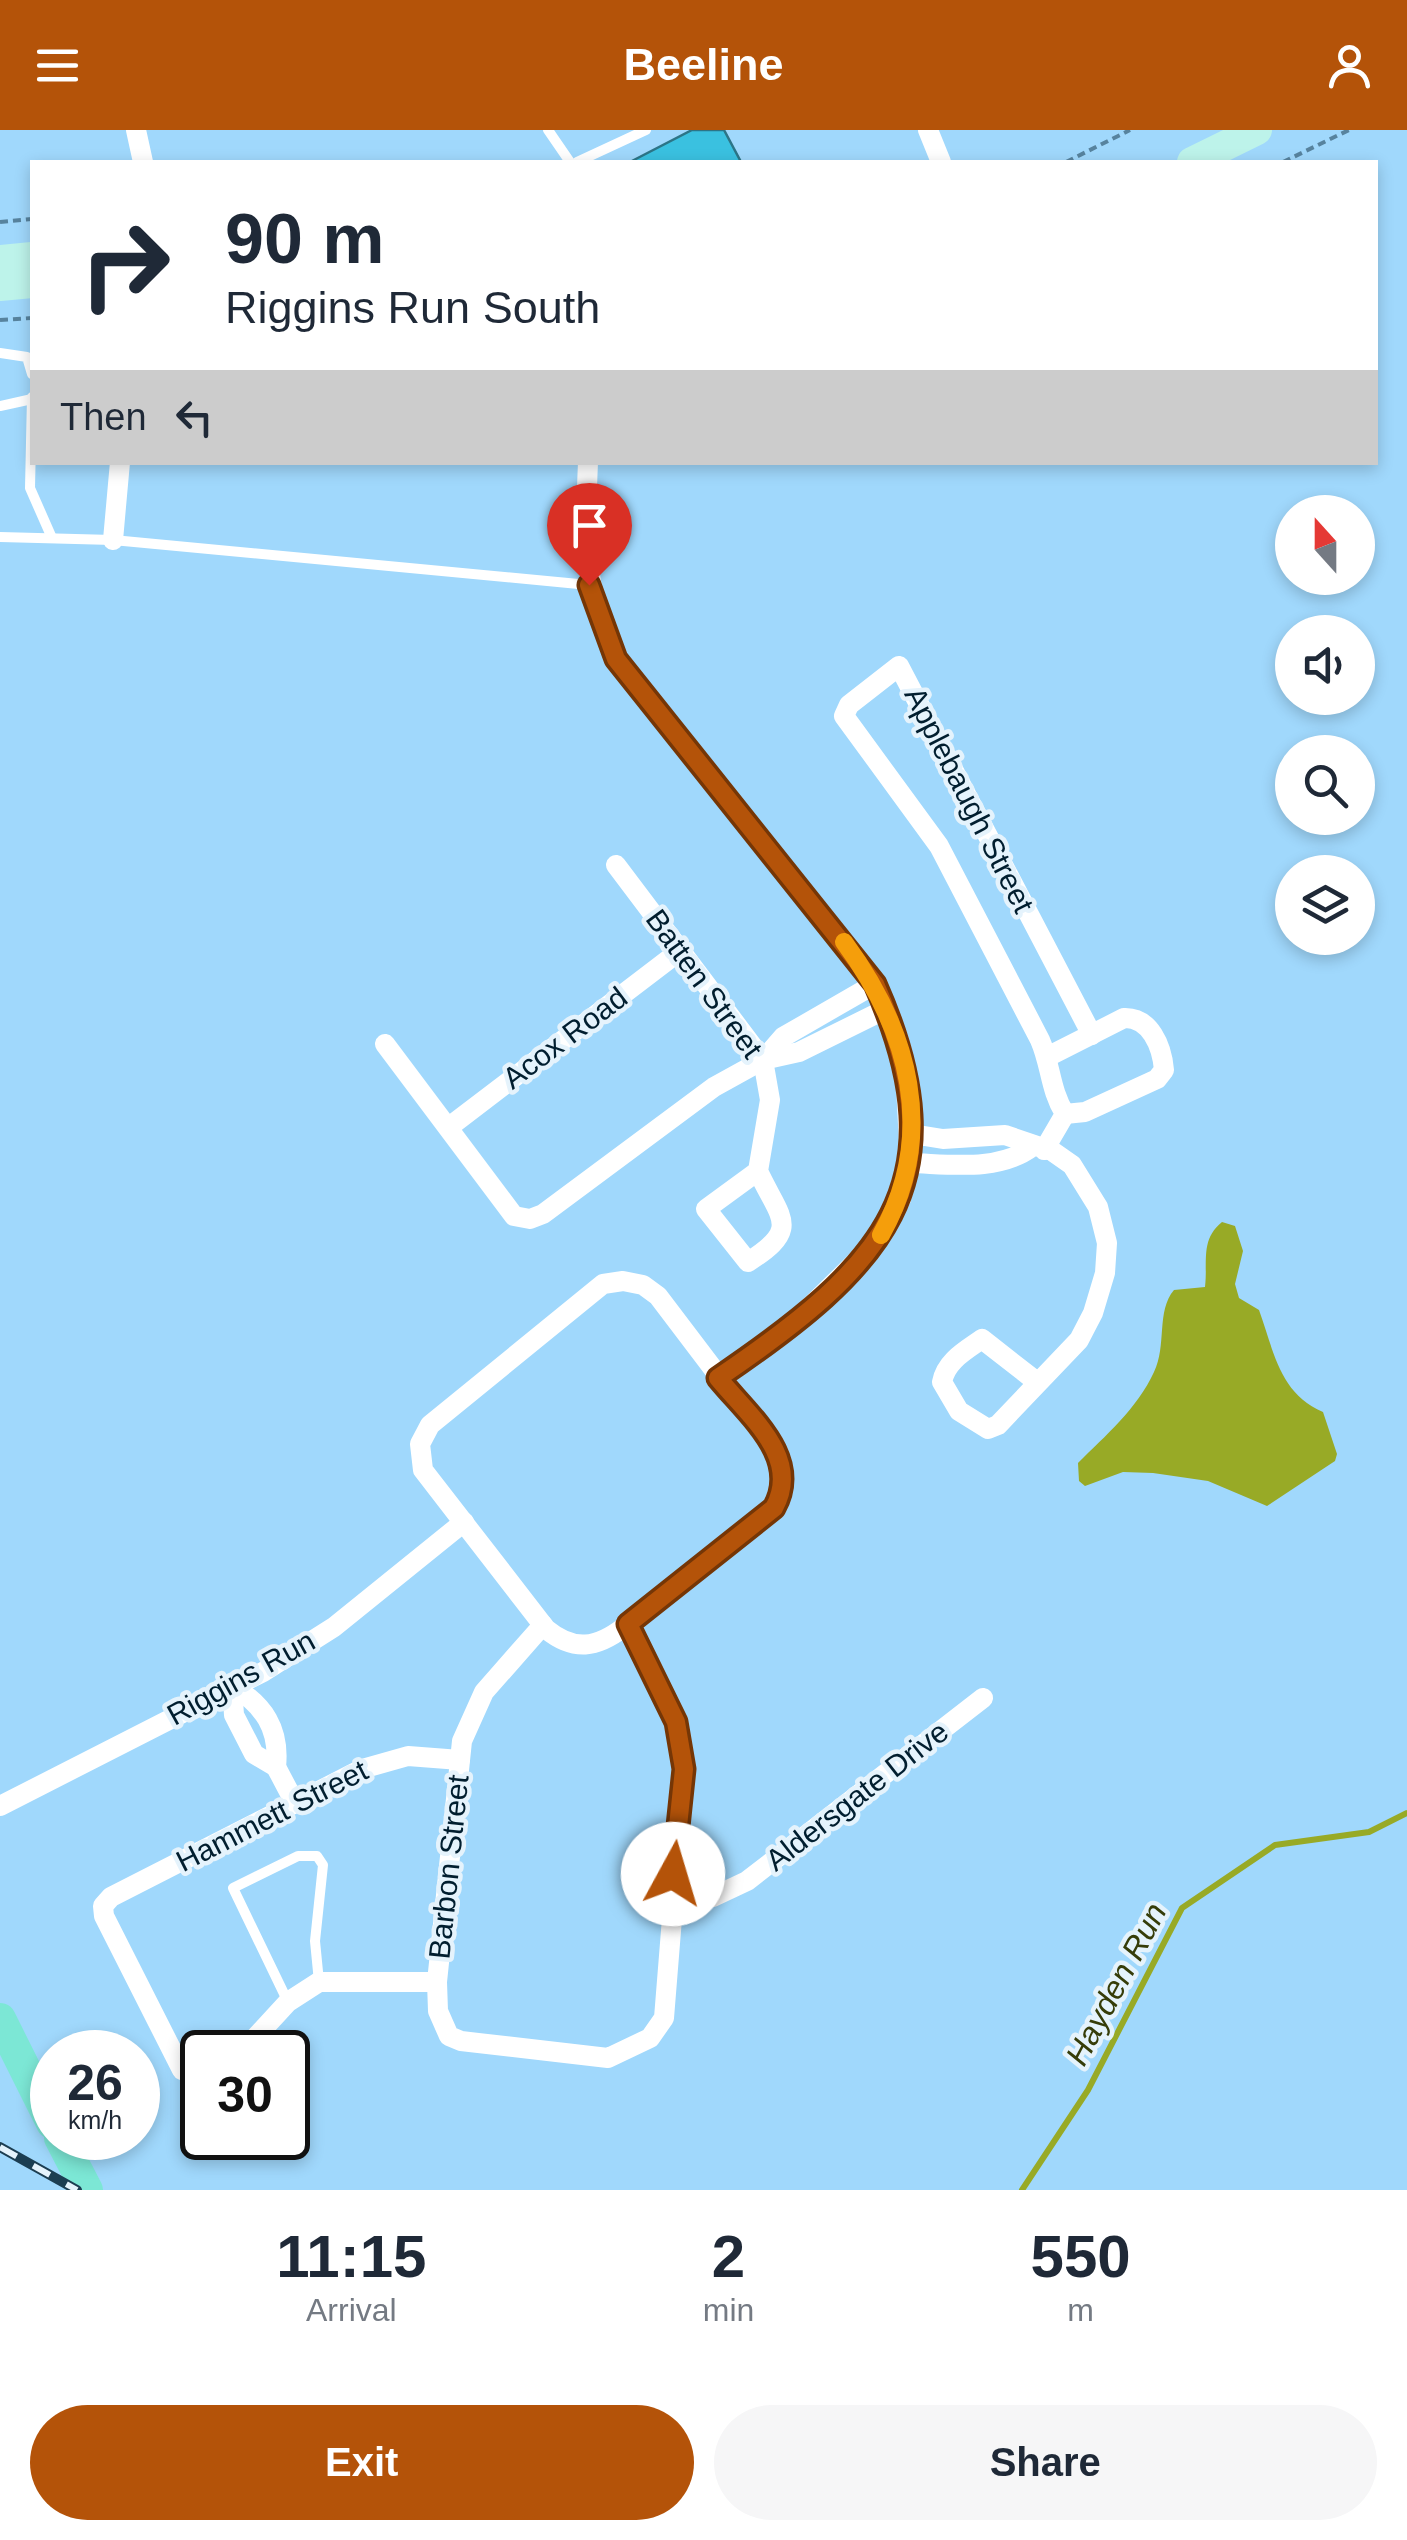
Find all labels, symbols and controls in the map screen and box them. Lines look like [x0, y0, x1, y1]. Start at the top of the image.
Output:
icon: menu [30, 38, 85, 93]
icon: person [1322, 38, 1377, 93]
text: Beeline [623, 39, 784, 90]
icon: right [60, 200, 190, 330]
text: 90 m [225, 200, 385, 278]
text: Riggins Run South [225, 282, 600, 333]
icon: left [167, 390, 222, 445]
text: Then [60, 396, 147, 438]
pin [547, 483, 632, 586]
north arrow [1275, 495, 1375, 595]
map controls [1275, 495, 1375, 955]
icon: arrive [562, 498, 617, 553]
button: sound [1275, 615, 1375, 715]
street label: Applebaugh Street [898, 682, 1041, 919]
button: search [1275, 735, 1375, 835]
button: layers [1275, 855, 1375, 955]
street label: Batten Street [640, 903, 770, 1065]
street label: Acox Road [496, 980, 633, 1095]
street label: Riggins Run [161, 1624, 320, 1732]
street label: Aldersgate Drive [759, 1714, 954, 1877]
street label: Hammett Street [171, 1753, 373, 1878]
street label: Barbon Street [422, 1773, 475, 1961]
position arrow [621, 1822, 725, 1926]
water label: Hayden Run [1058, 1897, 1174, 2071]
speed limit sign: 30 [180, 2030, 310, 2160]
text: 26 [67, 2055, 123, 2111]
text: km/h [68, 2106, 122, 2134]
text: 11:15 [276, 2223, 426, 2290]
text: 2 [712, 2223, 745, 2290]
text: 550 [1031, 2223, 1131, 2290]
text: Arrival [306, 2292, 397, 2328]
text: min [703, 2292, 754, 2328]
text: m [1067, 2292, 1094, 2328]
button: Exit [30, 2405, 694, 2520]
button: Share [714, 2405, 1377, 2520]

